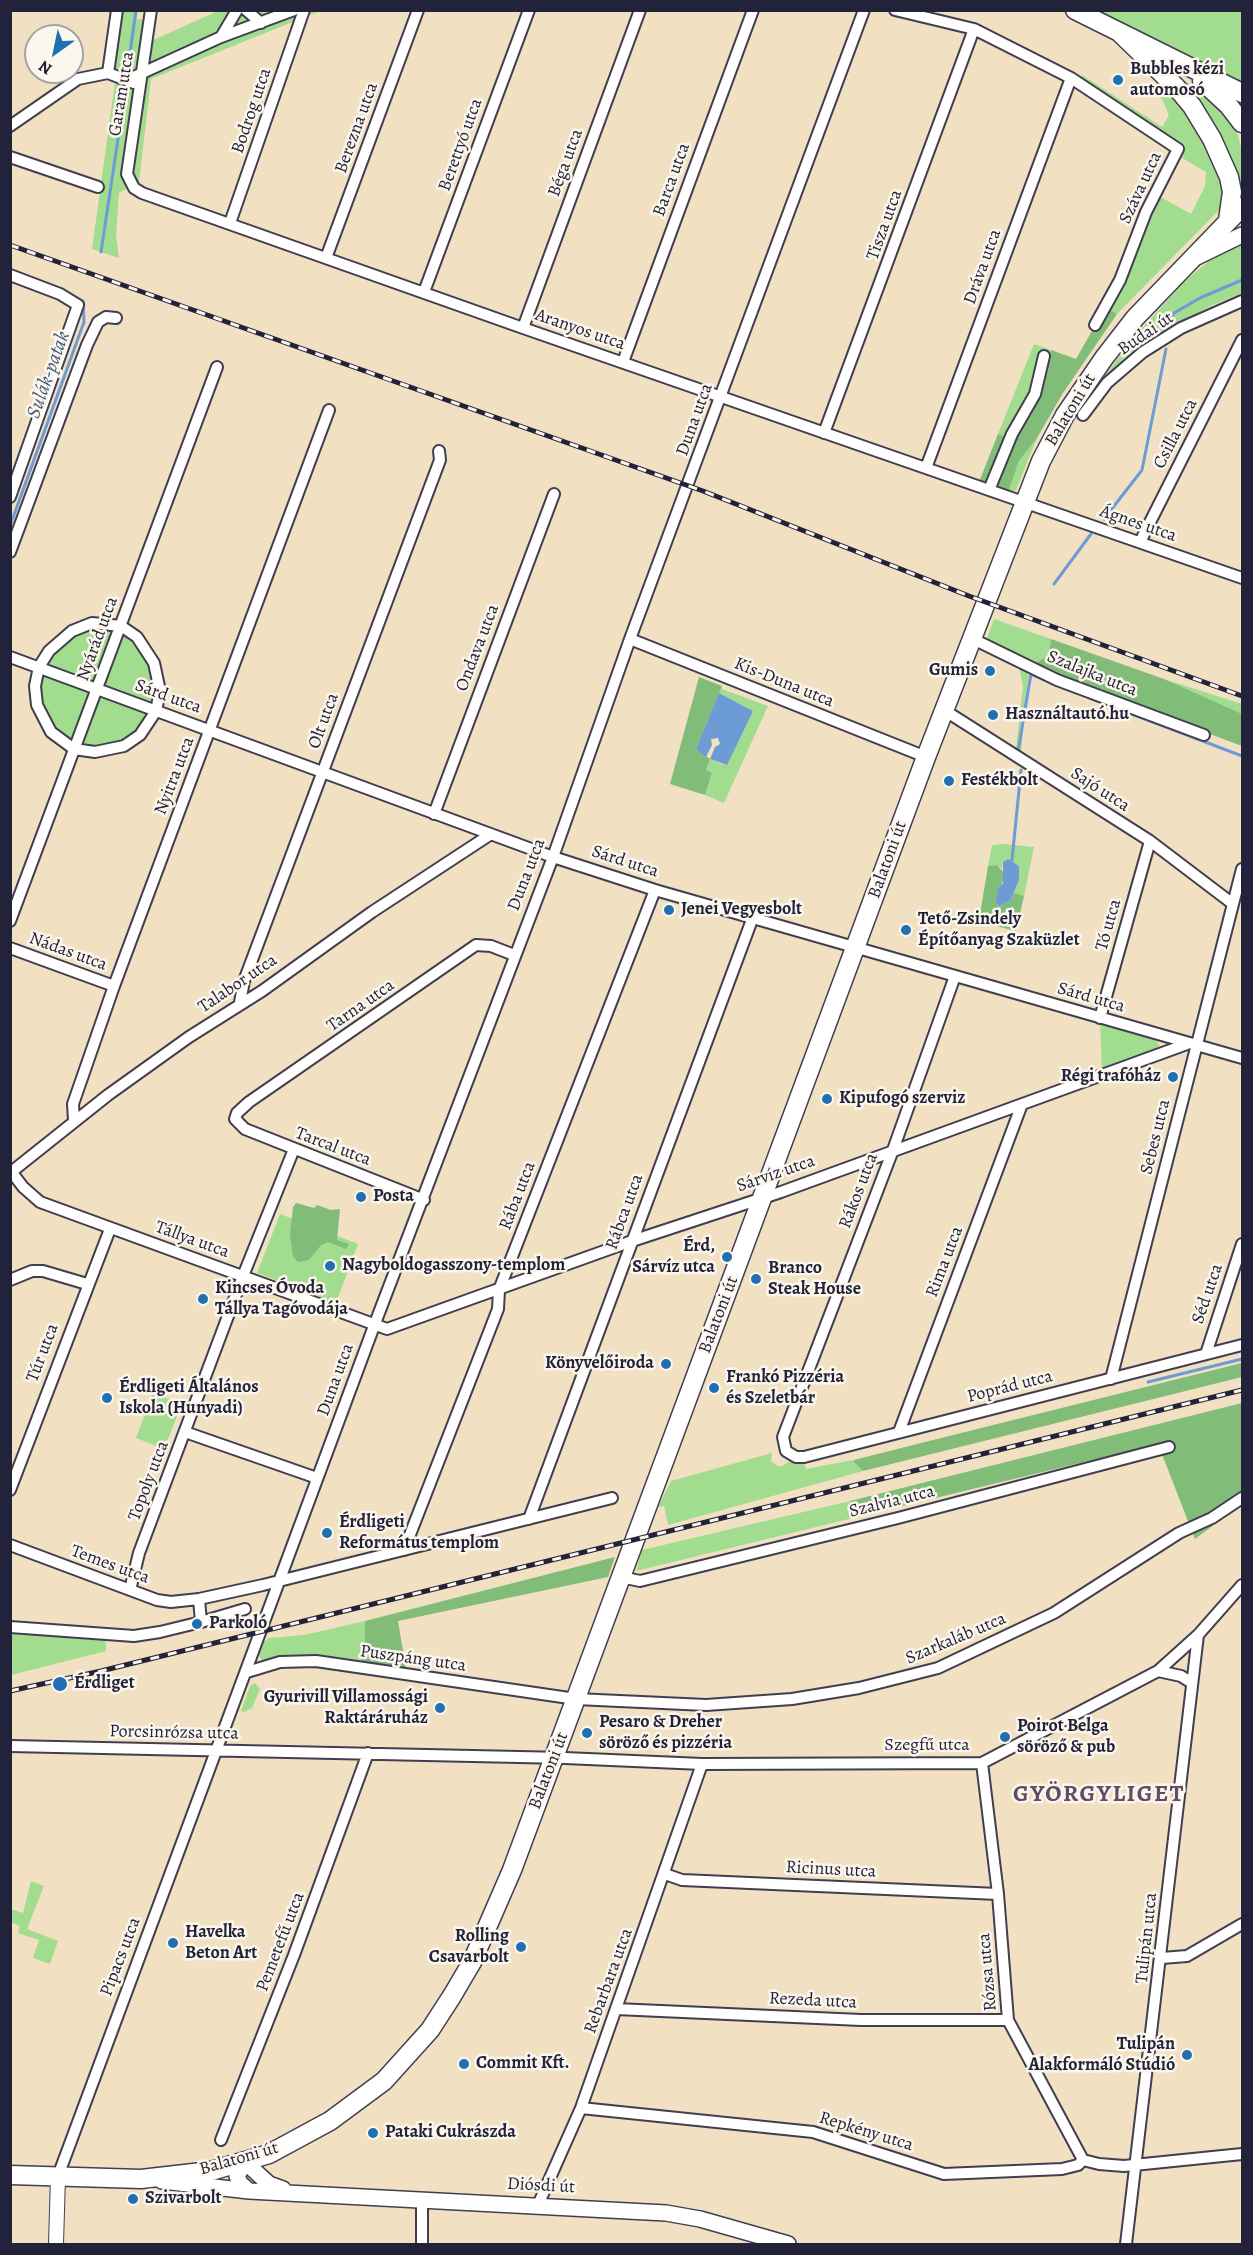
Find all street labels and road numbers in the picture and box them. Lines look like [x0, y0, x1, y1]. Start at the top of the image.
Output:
street label: Garam utca [105, 50, 139, 138]
street label: Bodrog utca [227, 65, 277, 157]
street label: Berezna utca [331, 80, 383, 176]
street label: Berettyó utca [434, 96, 488, 194]
street label: Béga utca [544, 126, 588, 200]
street label: Barca utca [649, 140, 695, 220]
street label: Száva utca [1115, 149, 1167, 227]
street label: Tisza utca [862, 187, 908, 263]
street label: Dráva utca [959, 226, 1007, 308]
street label: Aranyos utca [532, 305, 628, 355]
street label: Budai út [1114, 307, 1178, 361]
street label: Balatoni út [1041, 370, 1101, 450]
street label: Duna utca [672, 381, 718, 459]
street label: Csilla utca [1149, 395, 1203, 473]
street label: Ágnes utca [1097, 501, 1179, 547]
street label: Nyárád utca [73, 594, 123, 684]
street label: Ondava utca [452, 602, 504, 694]
street label: Szalajka utca [1044, 646, 1140, 702]
street label: Kis-Duna utca [731, 653, 837, 713]
street label: Sárd utca [132, 675, 204, 719]
street label: Olt utca [304, 690, 344, 752]
street label: Nyitra utca [150, 734, 200, 818]
street label: Sajó utca [1066, 763, 1134, 817]
street label: Balatoni út [864, 818, 912, 902]
street label: Duna utca [503, 836, 551, 914]
street label: Sárd utca [589, 841, 661, 883]
street label: Tó utca [1091, 897, 1127, 953]
street label: Nádas utca [26, 928, 110, 976]
street label: Talabor utca [195, 950, 281, 1018]
street label: Tarna utca [323, 975, 399, 1037]
street label: Sárd utca [1055, 978, 1127, 1018]
street label: Sebes utca [1136, 1097, 1176, 1177]
street label: Tarcal utca [292, 1123, 374, 1171]
street label: Rákos utca [835, 1150, 883, 1232]
street label: Sárvíz utca [734, 1151, 818, 1197]
street label: Rába utca [495, 1159, 541, 1233]
street label: Rábca utca [601, 1171, 649, 1253]
street label: Tállya utca [152, 1217, 232, 1263]
street label: Rima utca [922, 1223, 968, 1301]
street label: Séd utca [1188, 1261, 1228, 1327]
street label: Balatoni út [694, 1273, 744, 1357]
street label: Túr utca [22, 1321, 64, 1385]
street label: Duna utca [313, 1341, 359, 1419]
street label: Poprád utca [965, 1366, 1055, 1408]
street label: Topoly utca [124, 1438, 174, 1524]
street label: Szalvia utca [847, 1481, 937, 1523]
street label: Temes utca [68, 1541, 152, 1589]
street label: Szarkaláb utca [902, 1608, 1010, 1670]
street label: Puszpáng utca [359, 1641, 467, 1677]
street label: Porcsinrózsa utca [109, 1721, 239, 1745]
street label: Balatoni út [524, 1729, 574, 1813]
street label: Szegfű utca [884, 1735, 970, 1757]
street label: Ricinus utca [785, 1857, 877, 1883]
street label: Pemetefű utca [252, 1889, 310, 1995]
street label: Tulipán utca [1131, 1891, 1163, 1985]
street label: Pipacs utca [96, 1915, 146, 1999]
street label: Rebarbara utca [580, 1925, 638, 2037]
street label: Rózsa utca [974, 1932, 1002, 2012]
street label: Rezeda utca [768, 1988, 858, 2014]
street label: Repkény utca [816, 2107, 916, 2157]
street label: Balatoni út [197, 2137, 281, 2181]
street label: Diósdi út [507, 2173, 575, 2199]

